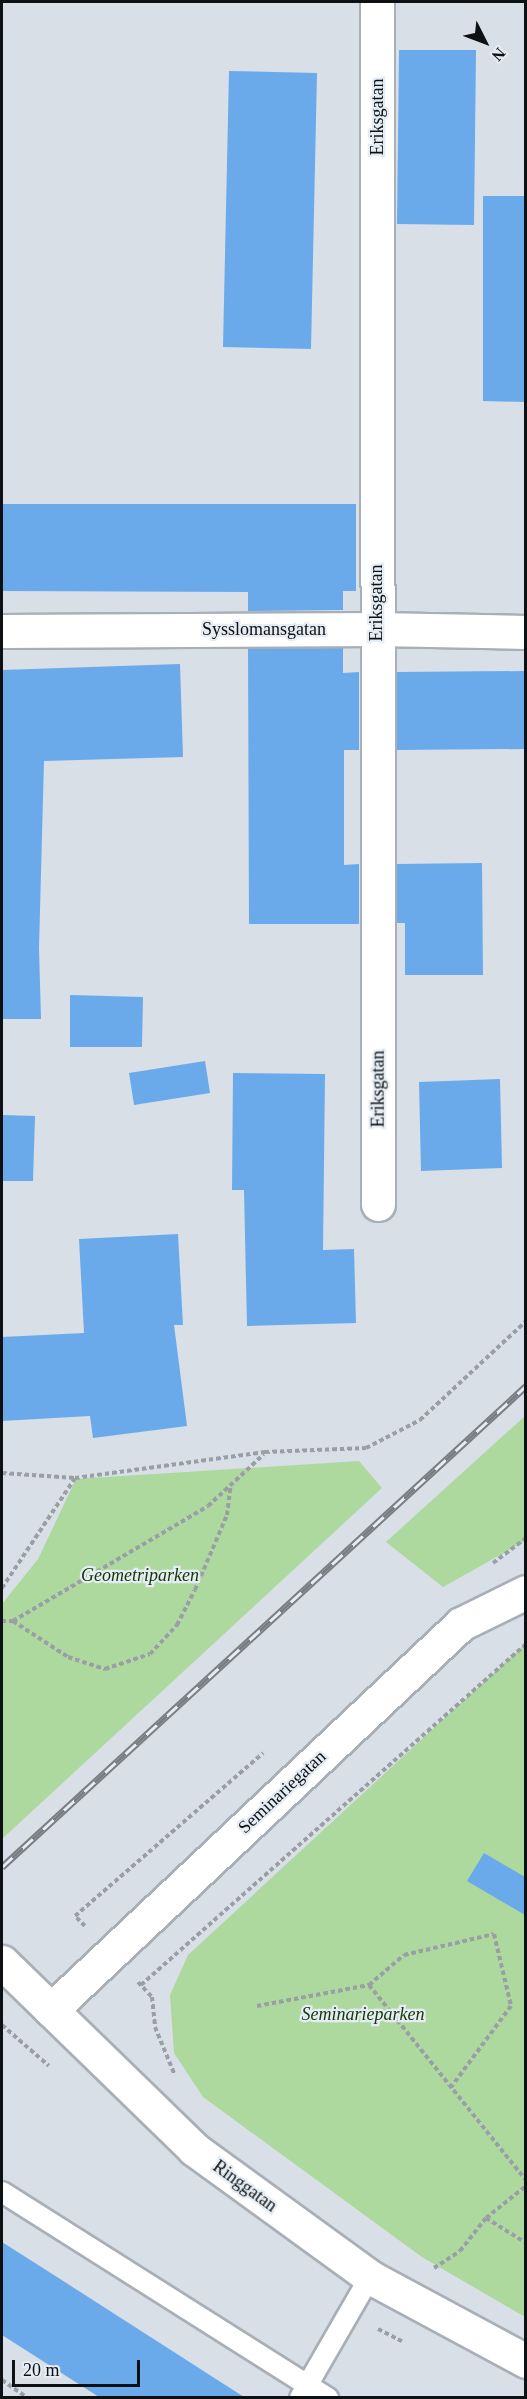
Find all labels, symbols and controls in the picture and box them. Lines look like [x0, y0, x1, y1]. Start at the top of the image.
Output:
north arrow [455, 12, 515, 72]
text: N [489, 44, 509, 64]
street label: Eriksgatan [366, 79, 388, 155]
street label: Eriksgatan [365, 565, 387, 641]
street label: Sysslomansgatan [202, 618, 326, 640]
street label: Eriksgatan [367, 1051, 389, 1127]
park label: Geometriparken [81, 1564, 199, 1586]
street label: Seminariegatan [234, 1746, 330, 1838]
park label: Seminarieparken [302, 2003, 424, 2025]
street label: Ringgatan [209, 2156, 281, 2216]
scale bar [15, 2348, 142, 2386]
text: 20 m [23, 2360, 60, 2380]

